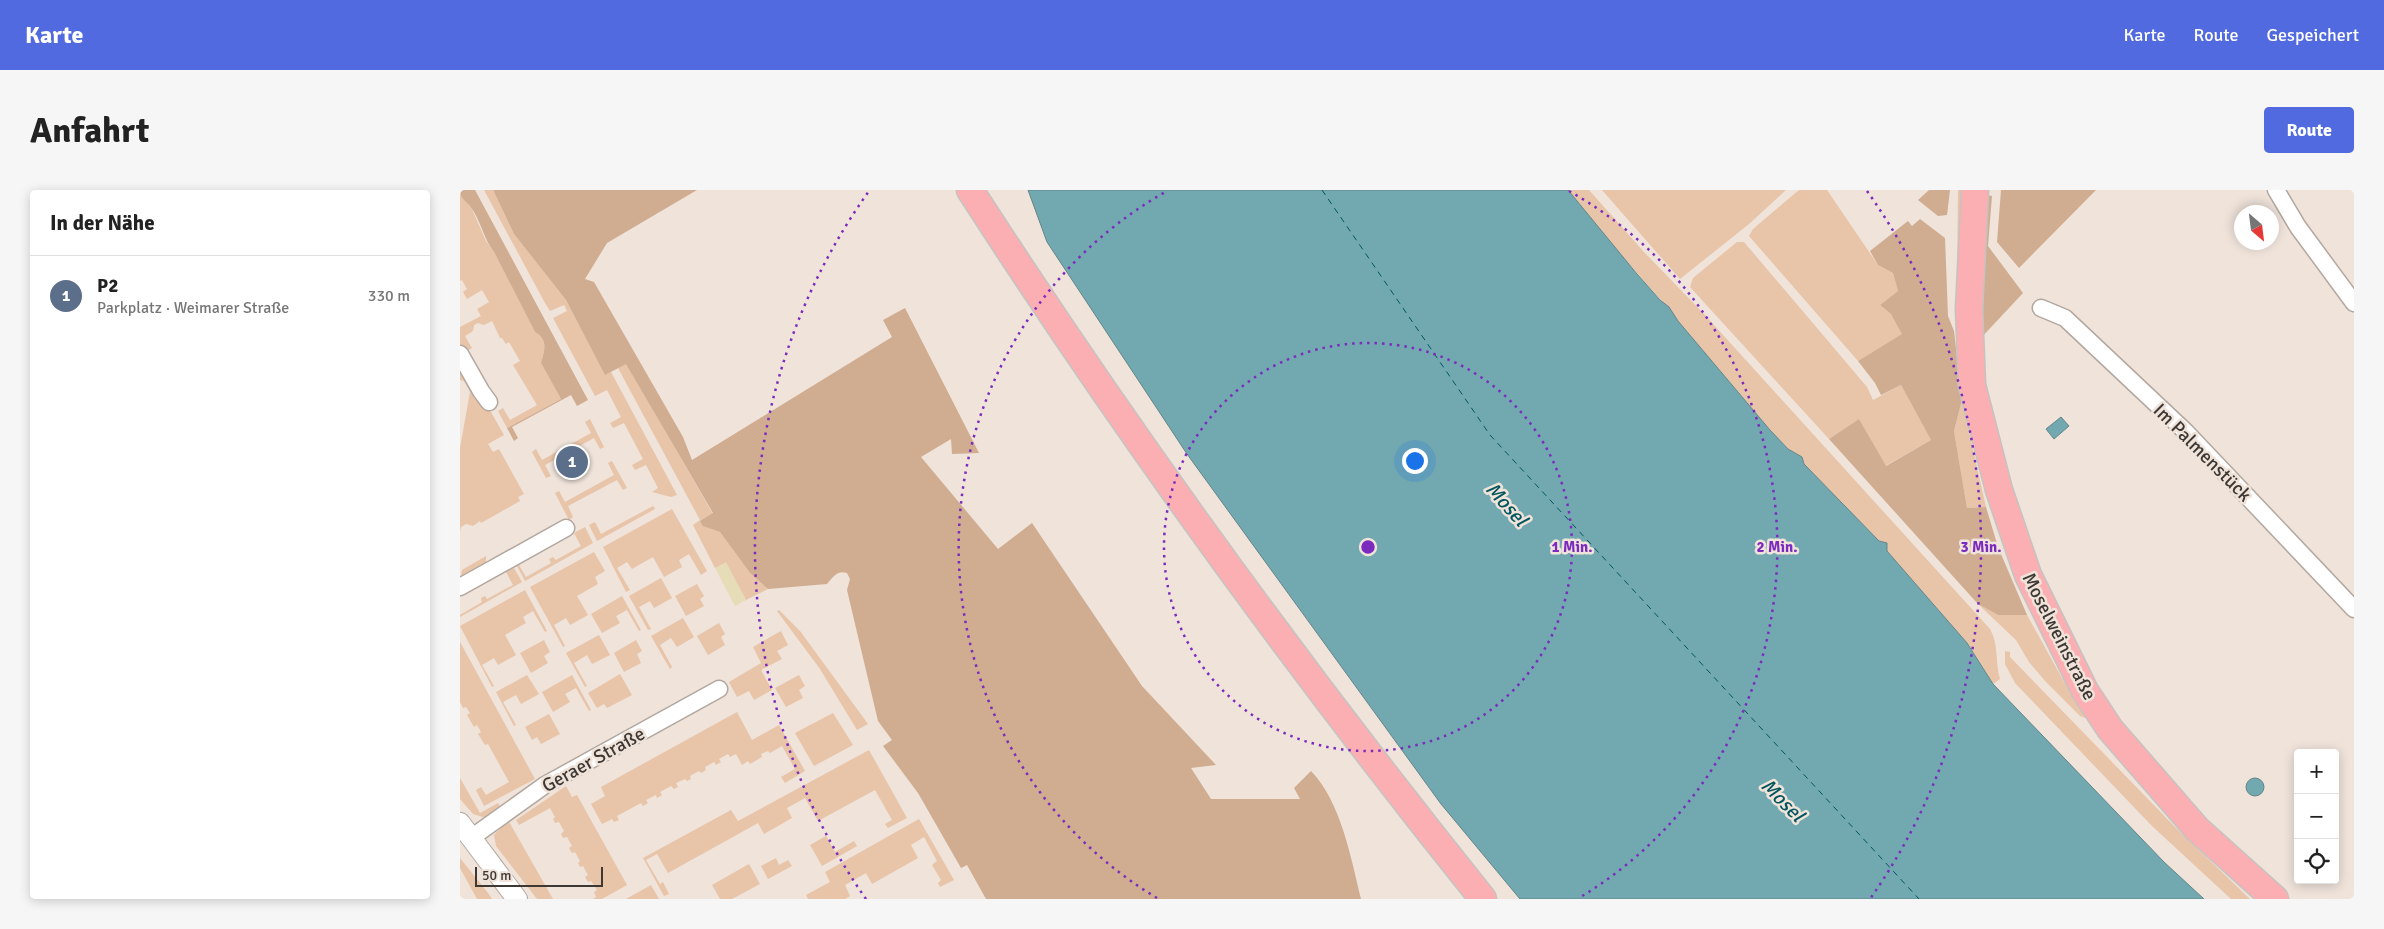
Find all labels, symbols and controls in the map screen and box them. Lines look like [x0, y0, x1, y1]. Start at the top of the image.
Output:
text: Karte [25, 20, 83, 50]
text: Karte [2124, 24, 2166, 46]
text: Route [2194, 24, 2239, 46]
text: Gespeichert [2267, 24, 2359, 46]
button: Route [2264, 107, 2354, 153]
text: Anfahrt [30, 109, 149, 152]
north arrow [2234, 205, 2279, 250]
text: In der Nähe [50, 210, 155, 236]
text: P2 [97, 274, 118, 298]
text: 1 [62, 286, 70, 306]
text: 330 m [368, 286, 410, 306]
text: Parkplatz · Weimarer Straße [97, 298, 289, 318]
street label: Im Palmenstück [2148, 399, 2257, 507]
pin: 1 [556, 443, 588, 481]
your location [1402, 448, 1428, 474]
water label: Mosel [1480, 477, 1534, 533]
centre of rings [1359, 538, 1377, 556]
text: 1 Min. [1552, 538, 1592, 556]
text: 2 Min. [1757, 538, 1797, 556]
text: 3 Min. [1961, 538, 2001, 556]
street label: Moselweinstraße [2017, 569, 2102, 704]
street label: Geraer Straße [538, 722, 649, 798]
map controls [2294, 749, 2339, 884]
button: + [2294, 749, 2339, 794]
water label: Mosel [1756, 773, 1811, 829]
button: − [2294, 794, 2339, 839]
button: locate [2294, 839, 2339, 884]
scale bar [475, 864, 602, 887]
text: 50 m [482, 867, 511, 884]

